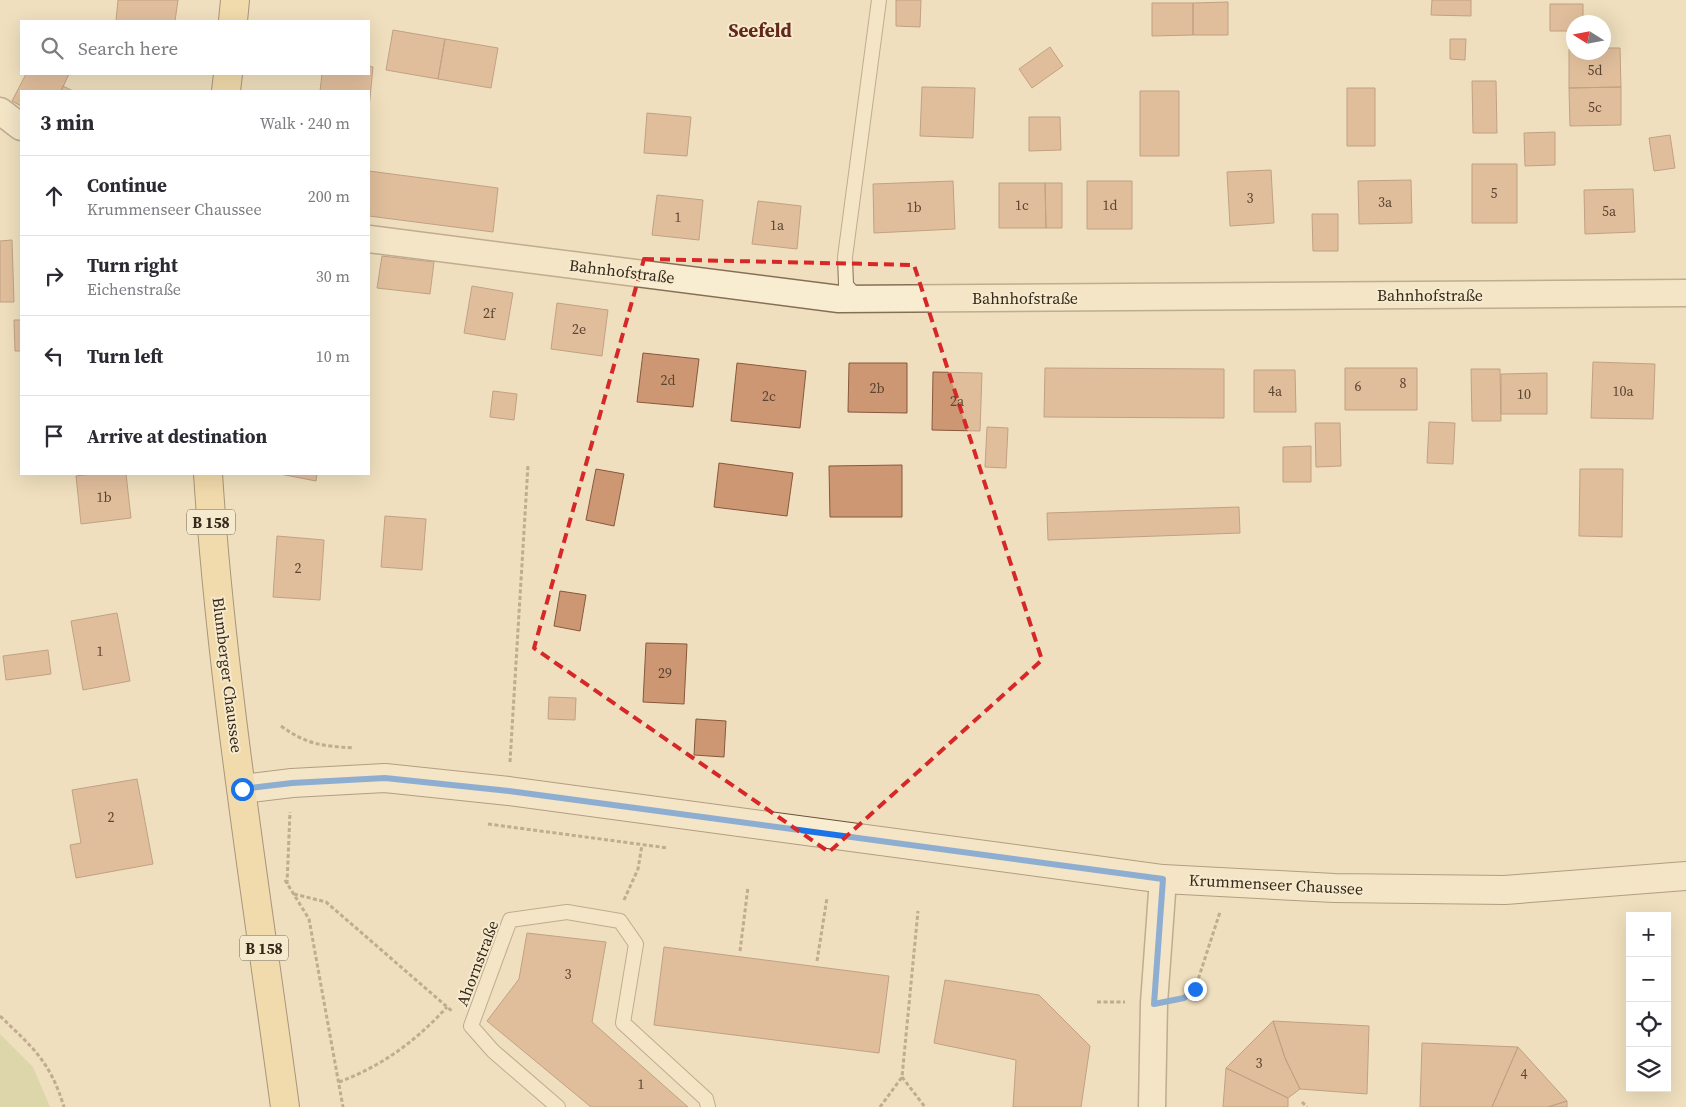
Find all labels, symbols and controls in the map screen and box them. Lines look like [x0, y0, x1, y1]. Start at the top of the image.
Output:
north arrow [1566, 15, 1611, 60]
district label: Seefeld [728, 17, 792, 43]
search box [20, 20, 370, 75]
icon: search [38, 34, 66, 62]
text: Search here [78, 35, 178, 61]
house number: 5d [1588, 60, 1603, 80]
house number: 5c [1588, 97, 1602, 117]
text: 3 min [40, 108, 95, 137]
text: Walk · 240 m [260, 112, 350, 134]
text: Continue [87, 172, 167, 198]
icon: ahead [40, 182, 68, 210]
house number: 5 [1491, 183, 1498, 203]
text: 200 m [308, 185, 350, 207]
house number: 3 [1247, 188, 1254, 208]
house number: 3a [1378, 192, 1393, 212]
house number: 1c [1015, 195, 1029, 215]
house number: 1d [1103, 195, 1118, 215]
house number: 1b [906, 197, 922, 217]
text: Krummenseer Chaussee [87, 198, 262, 220]
house number: 5a [1602, 201, 1617, 221]
house number: 1 [675, 207, 682, 227]
house number: 1a [770, 215, 785, 235]
text: Turn right [87, 252, 178, 278]
street label: Bahnhofstraße [568, 254, 676, 288]
icon: right [40, 262, 68, 290]
text: 30 m [316, 265, 350, 287]
text: Eichenstraße [87, 278, 181, 300]
street label: Bahnhofstraße [1377, 284, 1483, 306]
street label: Bahnhofstraße [972, 287, 1078, 309]
house number: 2f [483, 303, 496, 323]
house number: 2e [572, 319, 586, 339]
icon: left [40, 342, 68, 370]
text: Turn left [87, 343, 163, 369]
text: 10 m [316, 345, 350, 367]
house number: 2d [661, 370, 676, 390]
house number: 8 [1400, 373, 1407, 393]
house number: 6 [1355, 376, 1362, 396]
house number: 2b [869, 378, 885, 398]
house number: 4a [1268, 381, 1283, 401]
house number: 10a [1612, 381, 1634, 401]
house number: 10 [1517, 384, 1531, 404]
house number: 2c [762, 386, 776, 406]
house number: 2a [950, 391, 965, 411]
icon: arrive [40, 422, 68, 450]
text: Arrive at destination [87, 423, 267, 449]
house number: 1b [96, 487, 112, 507]
road number: B 158 [187, 510, 235, 534]
house number: 2 [295, 558, 302, 578]
street label: Blumberger Chaussee [208, 596, 248, 754]
house number: 1 [97, 641, 104, 661]
house number: 29 [658, 663, 672, 683]
route start [231, 778, 254, 801]
house number: 2 [108, 807, 115, 827]
street label: Krummenseer Chaussee [1188, 868, 1364, 900]
map controls [1626, 912, 1671, 1092]
button: + [1626, 912, 1671, 957]
street label: Ahornstraße [451, 917, 503, 1009]
road number: B 158 [240, 936, 288, 960]
button: − [1626, 957, 1671, 1002]
house number: 3 [565, 964, 572, 984]
route end [1184, 978, 1207, 1001]
button: locate [1626, 1002, 1671, 1047]
button: layers [1626, 1047, 1671, 1092]
house number: 3 [1256, 1053, 1263, 1073]
house number: 4 [1521, 1064, 1528, 1084]
house number: 1 [638, 1074, 645, 1094]

